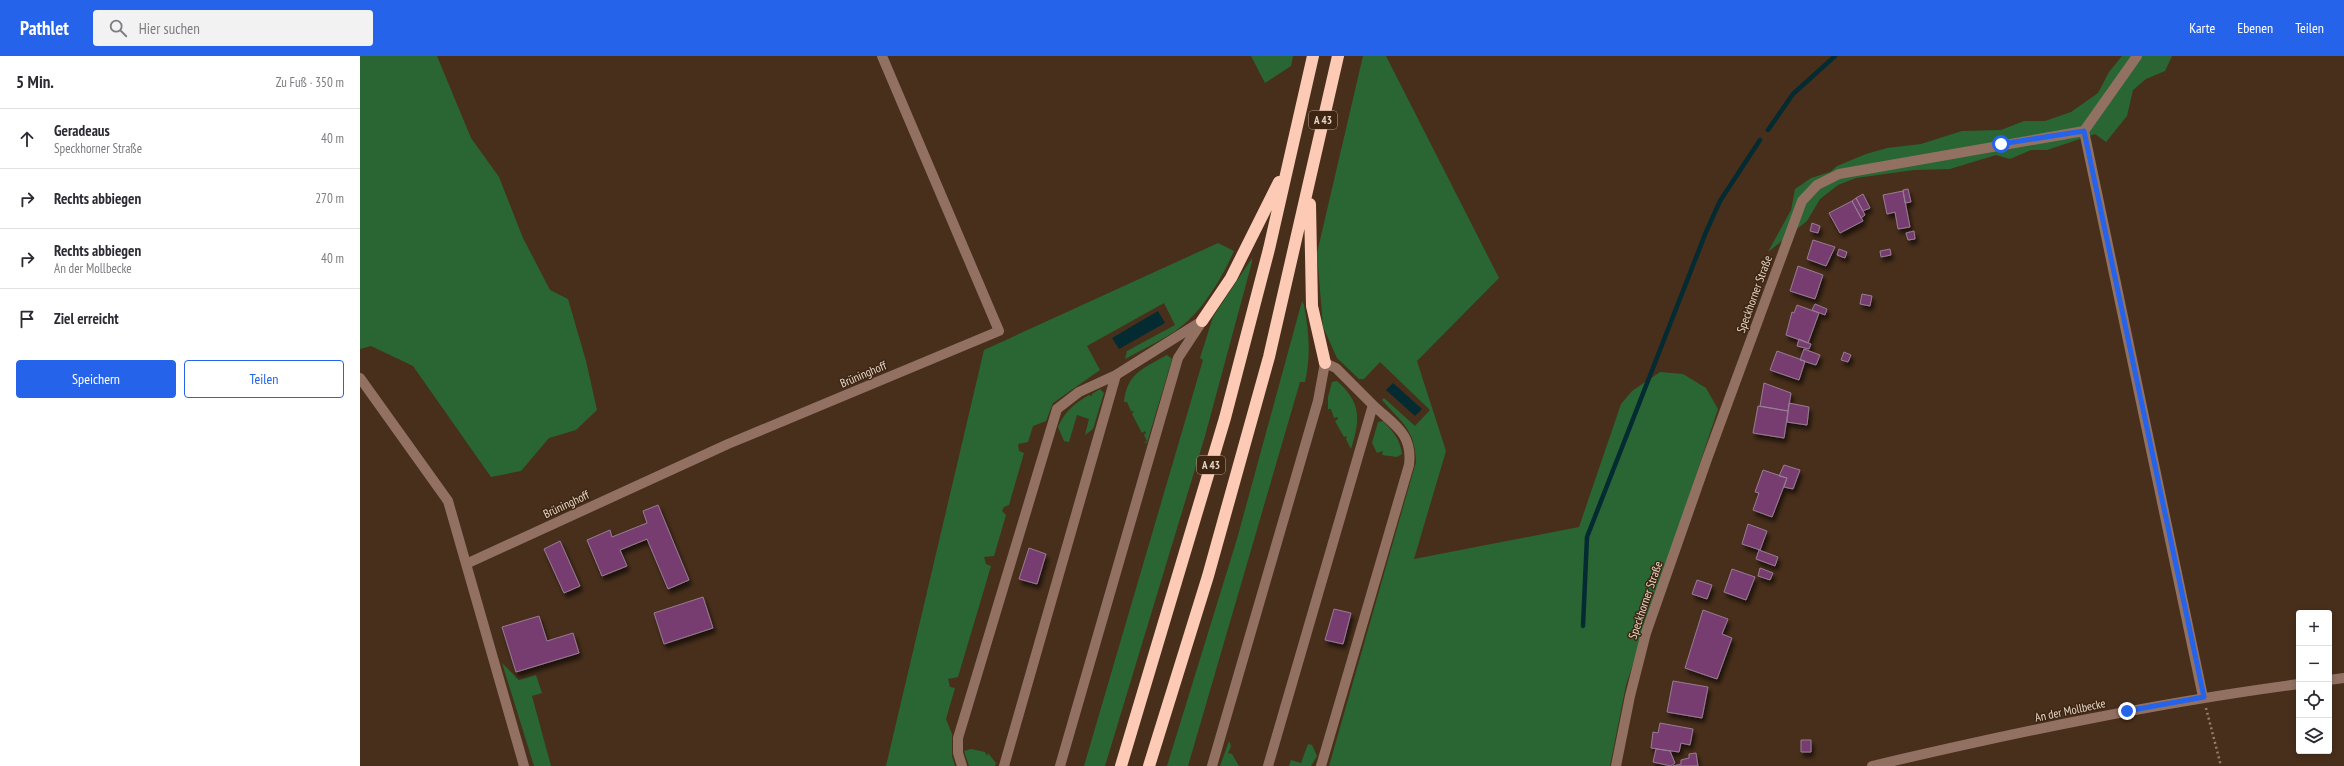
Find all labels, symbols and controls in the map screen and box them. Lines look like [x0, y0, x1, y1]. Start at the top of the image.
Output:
search box [93, 10, 373, 46]
text: Pathlet [20, 16, 69, 40]
icon: search [107, 17, 129, 39]
text: Hier suchen [139, 19, 200, 38]
text: Karte [2189, 19, 2215, 37]
text: Ebenen [2237, 19, 2273, 37]
text: Teilen [2295, 19, 2324, 37]
text: 5 Min. [16, 71, 54, 93]
text: Zu Fuß · 350 m [276, 74, 344, 91]
road number: A 43 [1309, 111, 1337, 129]
text: Geradeaus [54, 121, 110, 140]
icon: ahead [16, 128, 38, 150]
text: 40 m [321, 130, 344, 147]
route start [1992, 135, 2010, 153]
text: Speckhorner Straße [54, 140, 142, 157]
icon: right [16, 188, 38, 210]
text: Rechts abbiegen [54, 189, 141, 208]
text: 270 m [315, 190, 344, 207]
text: Rechts abbiegen [54, 241, 141, 260]
icon: right [16, 248, 38, 270]
text: 40 m [321, 250, 344, 267]
street label: Speckhorner Straße [1733, 253, 1775, 335]
text: An der Mollbecke [54, 260, 132, 277]
icon: arrive [16, 308, 38, 330]
text: Ziel erreicht [54, 309, 119, 328]
street label: Brüninghoff [838, 357, 889, 390]
button: Speichern [16, 360, 176, 398]
button: Teilen [184, 360, 344, 398]
road number: A 43 [1197, 456, 1225, 474]
street label: Brüninghoff [541, 486, 592, 521]
street label: Speckhorner Straße [1625, 559, 1665, 641]
map controls [2296, 610, 2332, 754]
button: + [2296, 610, 2332, 646]
button: − [2296, 646, 2332, 682]
button: locate [2296, 682, 2332, 718]
street label: An der Mollbecke [2033, 695, 2107, 725]
route end [2118, 702, 2136, 720]
button: layers [2296, 718, 2332, 754]

